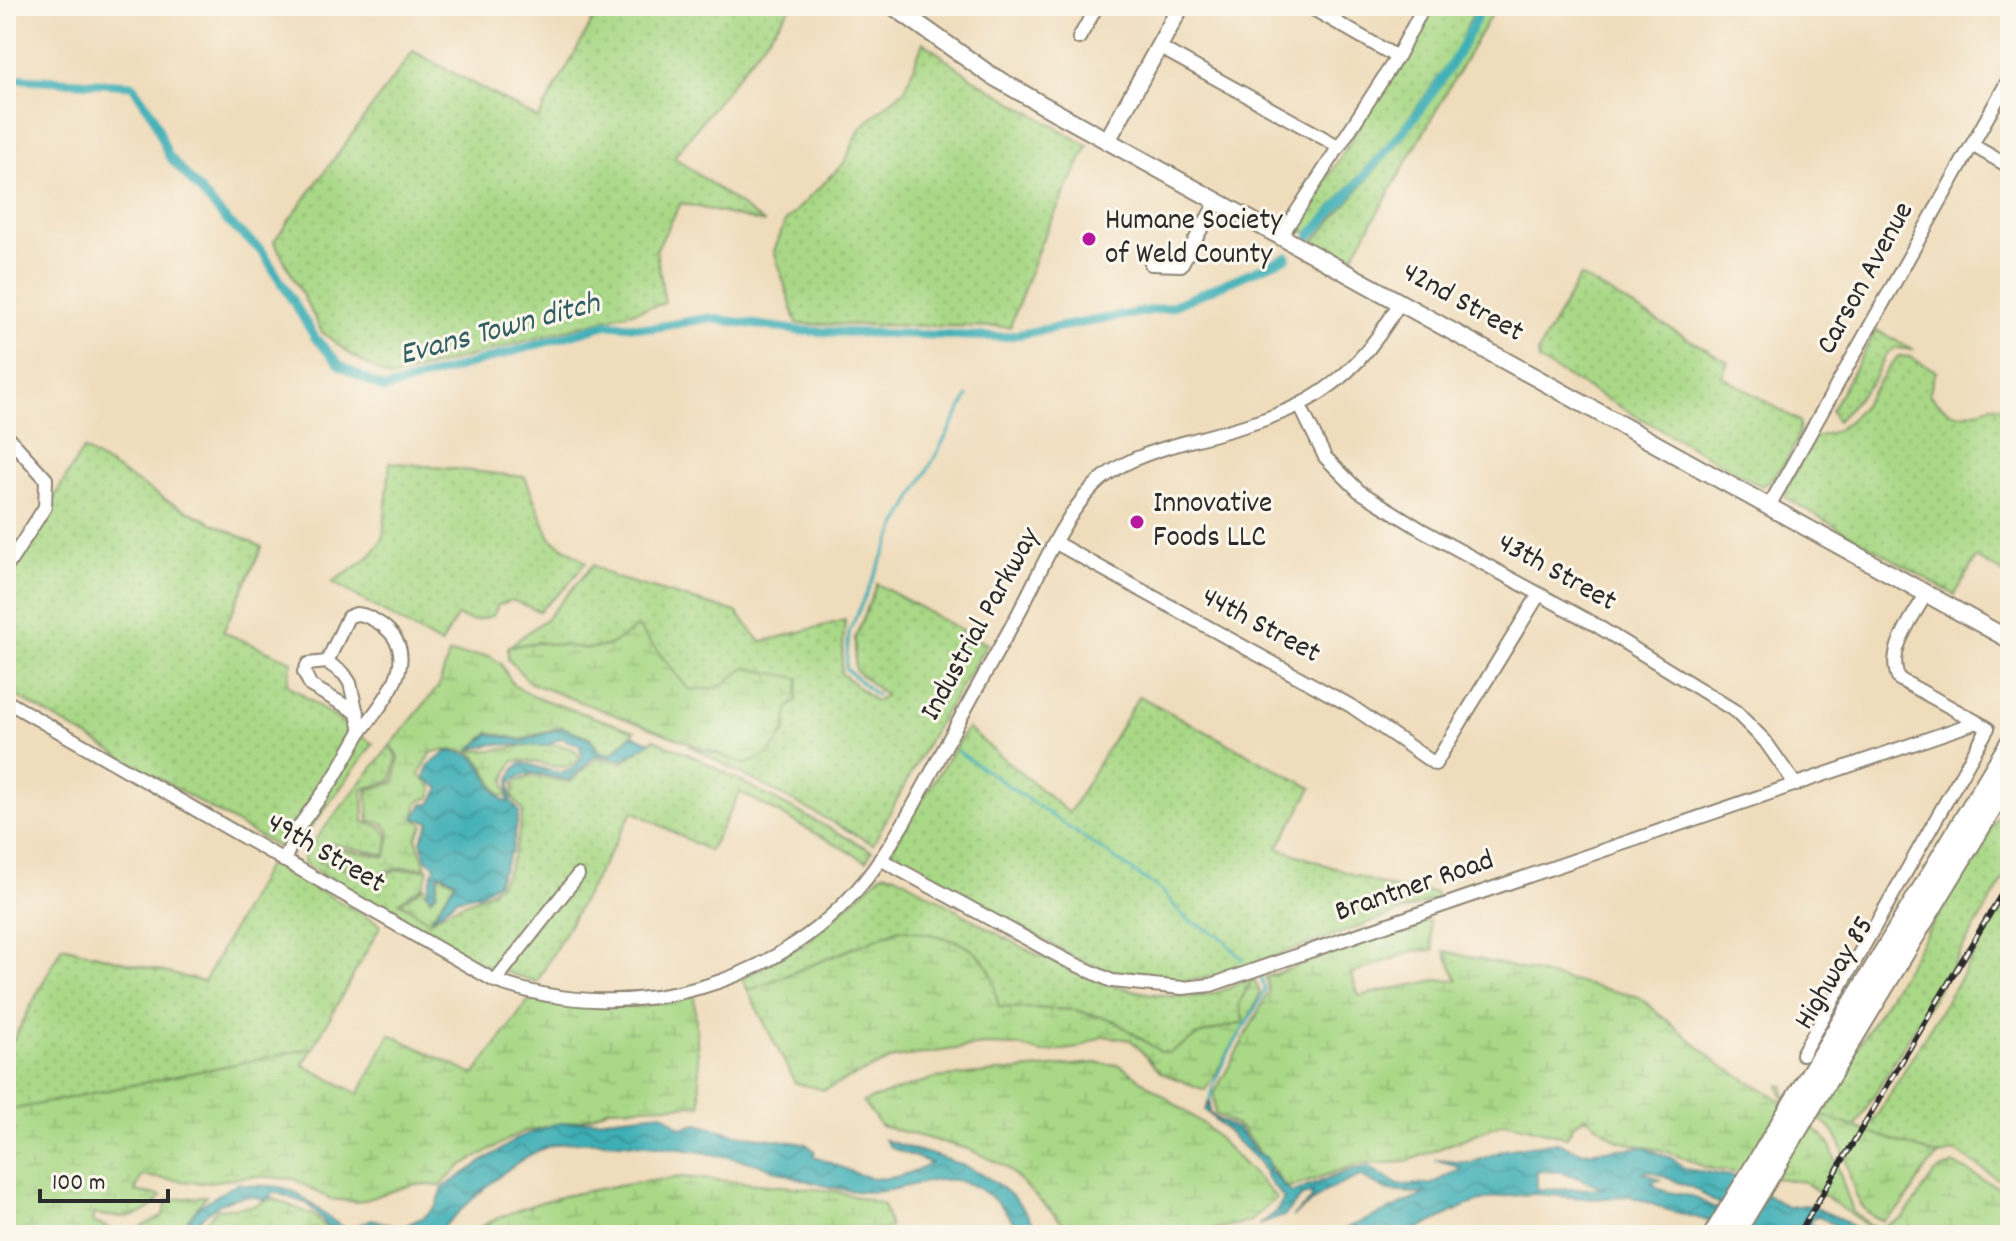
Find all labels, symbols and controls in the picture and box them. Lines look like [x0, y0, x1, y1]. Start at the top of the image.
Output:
street label: Carson Avenue [1807, 195, 1927, 363]
place label: Humane Society of Weld County [1105, 201, 1283, 278]
marker: Humane Society of Weld County [1080, 230, 1098, 248]
street label: 42nd Street [1393, 253, 1531, 355]
water label: Evans Town ditch [395, 282, 607, 380]
place label: Innovative Foods LLC [1153, 484, 1272, 561]
marker: Innovative Foods LLC [1128, 513, 1146, 531]
street label: Industrial Parkway [911, 520, 1053, 730]
street label: 43th Street [1489, 524, 1623, 624]
street label: 44th Street [1193, 578, 1327, 676]
street label: 49th Street [258, 804, 392, 906]
street label: Brantner Road [1330, 841, 1500, 935]
street label: Highway 85 [1785, 909, 1887, 1039]
scale bar [40, 1153, 168, 1203]
text: 100 m [52, 1167, 105, 1201]

